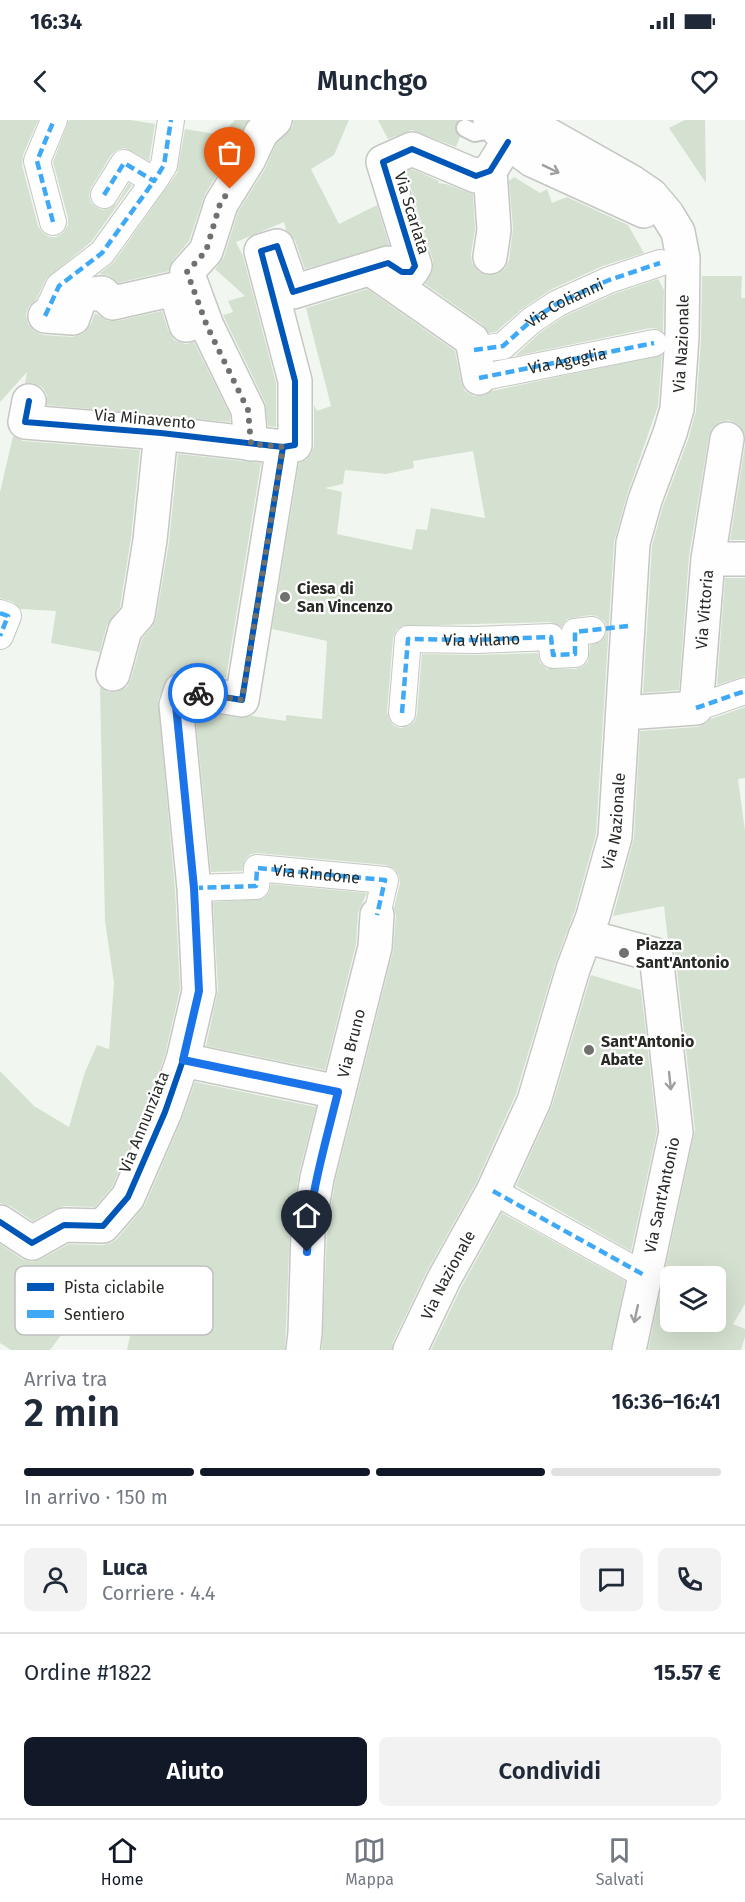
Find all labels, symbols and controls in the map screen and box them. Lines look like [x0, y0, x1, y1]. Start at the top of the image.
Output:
text: 16:34 [30, 8, 82, 35]
icon: back [24, 65, 57, 98]
text: Munchgo [317, 65, 428, 97]
icon: heart [688, 65, 721, 98]
pin [204, 127, 255, 189]
icon: bag [213, 136, 246, 169]
one-way arrow [542, 163, 560, 175]
street label: Via Scarlata [390, 170, 434, 256]
street label: Via Colianni [521, 274, 606, 331]
street label: Via Nazionale [669, 294, 692, 393]
street label: Via Aguglia [527, 343, 608, 377]
street label: Via Minavento [93, 405, 197, 433]
street label: Via Vittoria [691, 569, 717, 650]
place label: Ciesa di San Vincenzo [297, 579, 393, 616]
marker: Ciesa di San Vincenzo [278, 590, 292, 604]
street label: Via Villano [443, 629, 520, 650]
courier [168, 663, 228, 723]
icon: bike [182, 677, 215, 710]
street label: Via Nazionale [597, 772, 628, 872]
street label: Via Rindone [272, 860, 361, 887]
place label: Piazza Sant'Antonio [636, 935, 729, 972]
marker: Piazza Sant'Antonio [617, 946, 631, 960]
street label: Via Bruno [333, 1007, 369, 1080]
place label: Sant'Antonio Abate [600, 1032, 694, 1069]
marker: Sant'Antonio Abate [582, 1043, 596, 1057]
street label: Via Annunziata [115, 1069, 173, 1175]
one-way arrow [665, 1071, 676, 1091]
street label: Via Sant'Antonio [640, 1135, 684, 1255]
pin [281, 1190, 332, 1252]
icon: home [290, 1199, 323, 1232]
street label: Via Nazionale [417, 1227, 479, 1323]
legend [15, 1266, 213, 1335]
map controls [660, 1266, 726, 1332]
button: layers [660, 1266, 726, 1332]
text: Pista ciclabile [64, 1278, 164, 1297]
one-way arrow [630, 1304, 642, 1323]
text: Sentiero [64, 1305, 125, 1324]
text: Arriva tra [24, 1367, 107, 1391]
text: 16:36–16:41 [611, 1388, 721, 1415]
text: 2 min [24, 1390, 120, 1436]
text: In arrivo · 150 m [24, 1485, 168, 1509]
button: person [24, 1548, 87, 1611]
button: chat [580, 1548, 643, 1611]
button: phone [658, 1548, 721, 1611]
text: Luca [102, 1554, 148, 1581]
text: Corriere · 4.4 [102, 1581, 215, 1605]
text: Ordine #1822 [24, 1659, 152, 1686]
text: 15.57 € [654, 1659, 721, 1686]
button: Aiuto [24, 1737, 367, 1806]
button: Condividi [379, 1737, 721, 1806]
tab: Home [101, 1834, 144, 1889]
tab: Mappa [345, 1834, 394, 1889]
tab: Salvati [596, 1834, 644, 1889]

